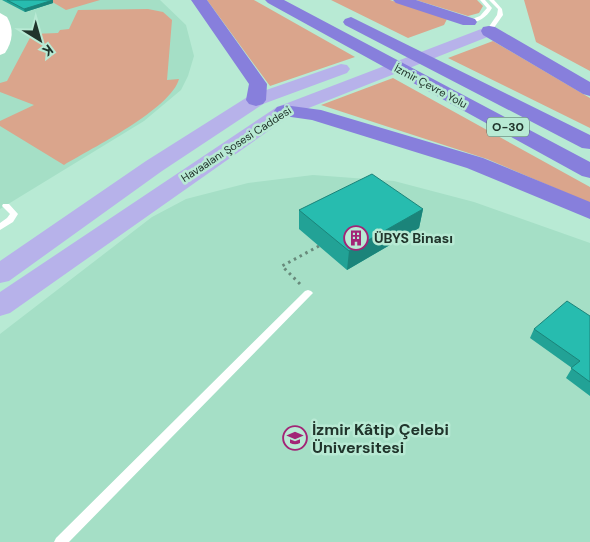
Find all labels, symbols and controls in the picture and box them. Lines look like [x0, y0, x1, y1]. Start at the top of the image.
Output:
north arrow [15, 15, 65, 65]
text: K [39, 40, 57, 60]
street label: İzmir Çevre Yolu [392, 61, 470, 111]
street label: Havaalanı Şosesi Caddesi [178, 103, 294, 185]
road number: O-30 [487, 118, 529, 136]
building icon: ÜBYS Binası [343, 225, 369, 251]
place label: ÜBYS Binası [374, 229, 453, 247]
place label: İzmir Kâtip Çelebi Üniversitesi [312, 419, 449, 458]
school or university icon: İzmir Kâtip Çelebi Üniversitesi [282, 425, 308, 451]

